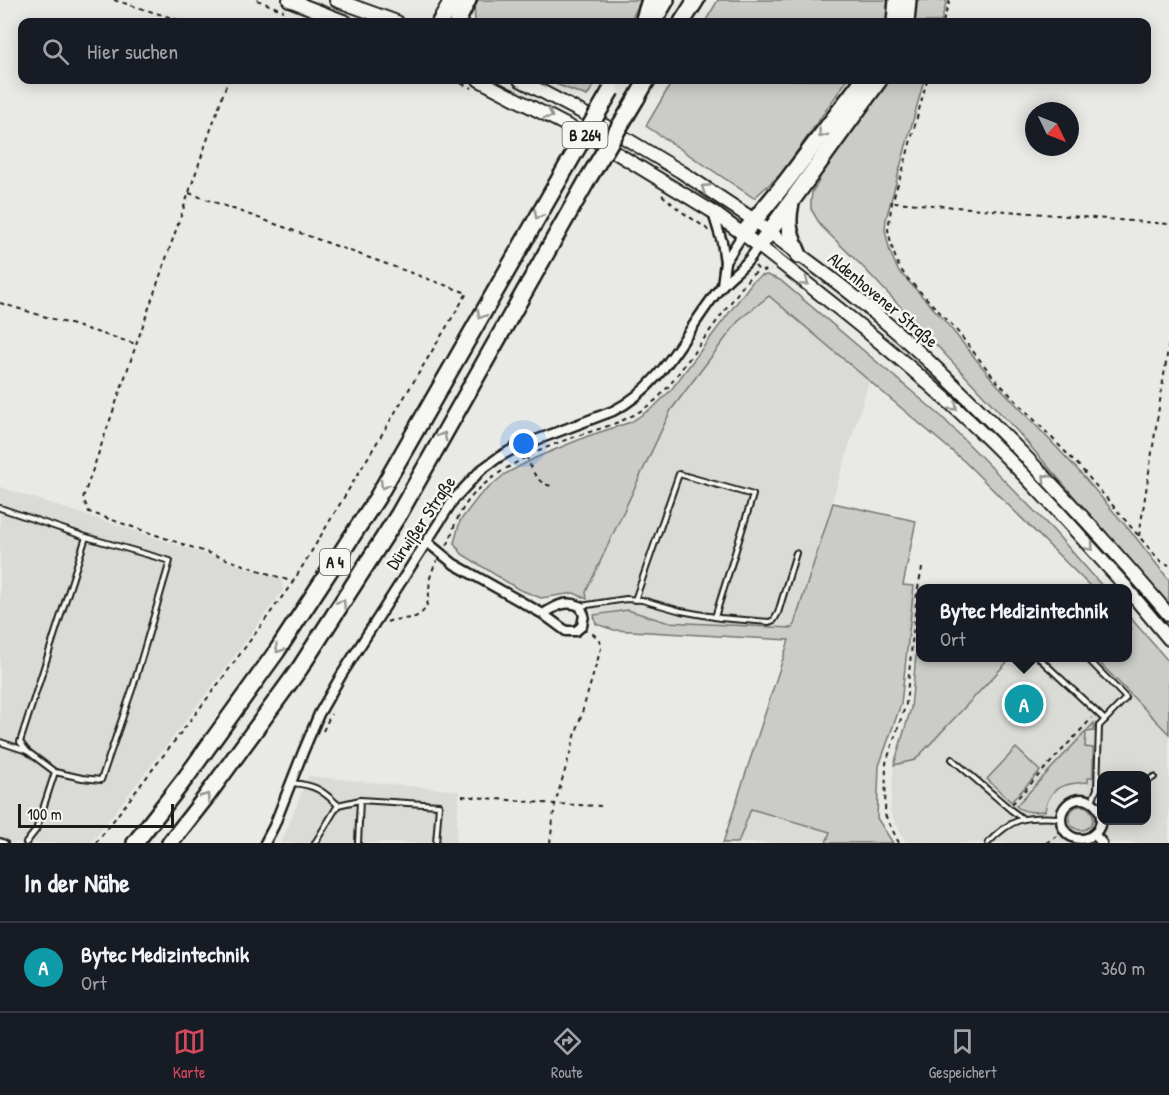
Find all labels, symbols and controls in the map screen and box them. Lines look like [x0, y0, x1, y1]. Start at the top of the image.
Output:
search box [18, 18, 1151, 84]
icon: search [39, 35, 72, 68]
text: Hier suchen [87, 36, 178, 66]
north arrow [1025, 102, 1079, 156]
one-way arrow [543, 108, 554, 120]
road number: B 264 [562, 122, 608, 148]
one-way arrow [818, 127, 829, 138]
one-way arrow [701, 183, 711, 195]
one-way arrow [534, 209, 546, 219]
street label: Aldenhovener Straße [823, 246, 944, 353]
one-way arrow [798, 275, 809, 286]
one-way arrow [476, 309, 488, 319]
one-way arrow [947, 400, 958, 411]
your location [509, 429, 538, 458]
one-way arrow [436, 432, 447, 442]
street label: Dürwißer Straße [380, 471, 461, 574]
one-way arrow [1042, 474, 1053, 484]
one-way arrow [380, 479, 392, 489]
one-way arrow [1083, 540, 1094, 551]
road number: A 4 [320, 549, 350, 575]
popup [916, 584, 1132, 662]
text: Bytec Medizintechnik [940, 595, 1108, 625]
one-way arrow [334, 599, 346, 609]
text: Ort [940, 625, 966, 652]
one-way arrow [275, 642, 286, 653]
pin: A [1004, 682, 1044, 726]
map controls [1097, 771, 1151, 825]
button: layers [1097, 771, 1151, 825]
one-way arrow [198, 793, 209, 804]
scale bar [18, 801, 174, 828]
text: 100 m [27, 803, 62, 825]
text: In der Nähe [24, 865, 130, 900]
text: Bytec Medizintechnik [81, 939, 249, 969]
text: A [39, 954, 48, 981]
text: 360 m [1101, 954, 1145, 981]
text: Ort [81, 969, 107, 996]
tab: Karte [173, 1025, 206, 1083]
tab: Route [551, 1025, 584, 1083]
tab: Gespeichert [929, 1025, 996, 1083]

